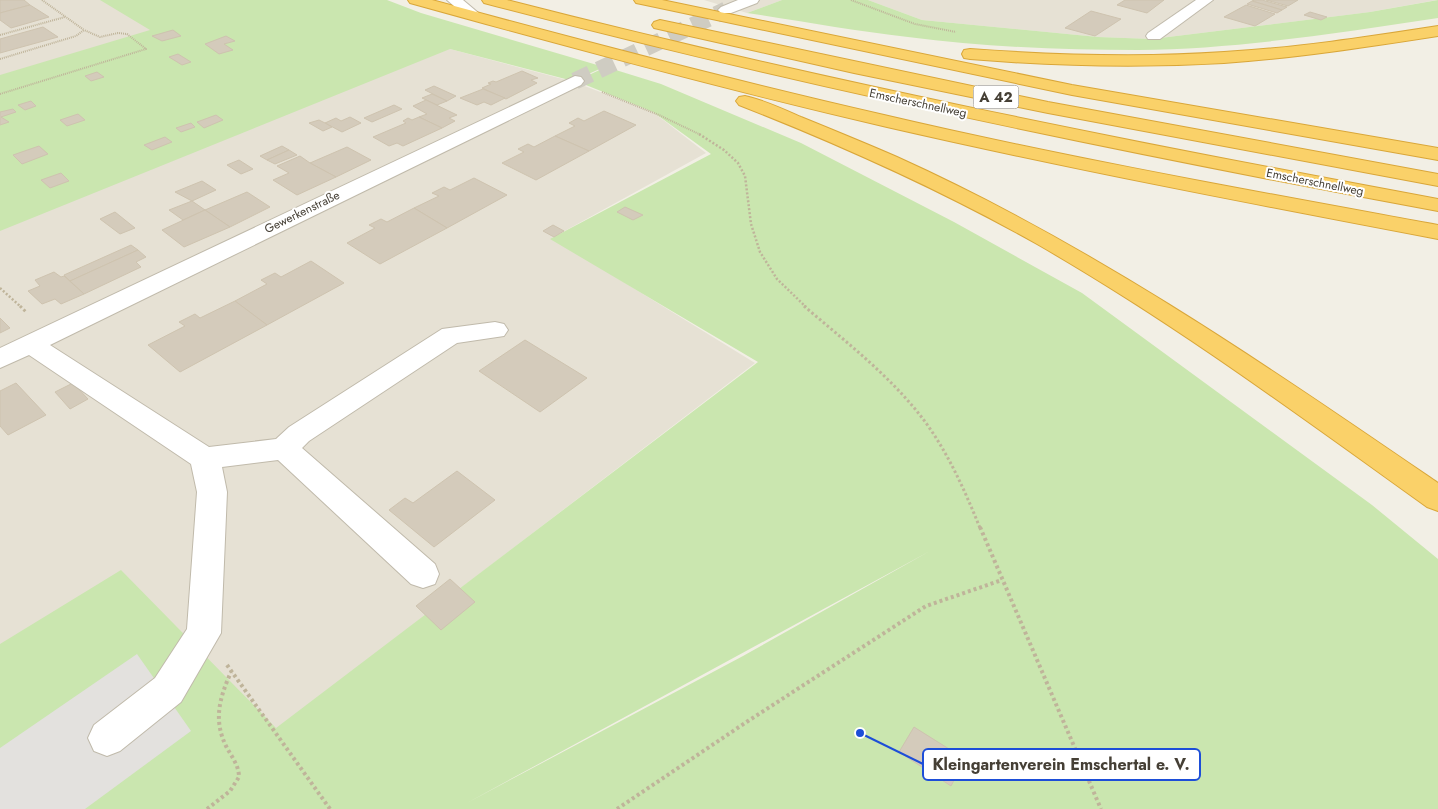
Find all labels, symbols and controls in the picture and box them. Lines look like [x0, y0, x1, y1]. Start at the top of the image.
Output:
street label: Emscherschnellweg [868, 84, 968, 122]
road number: A 42 [974, 85, 1018, 108]
street label: Emscherschnellweg [1265, 164, 1365, 200]
street label: Gewerkenstraße [261, 186, 343, 238]
callout: Kleingartenverein Emschertal e. V. [923, 749, 1200, 780]
text: Kleingartenverein Emschertal e. V. [932, 753, 1190, 776]

